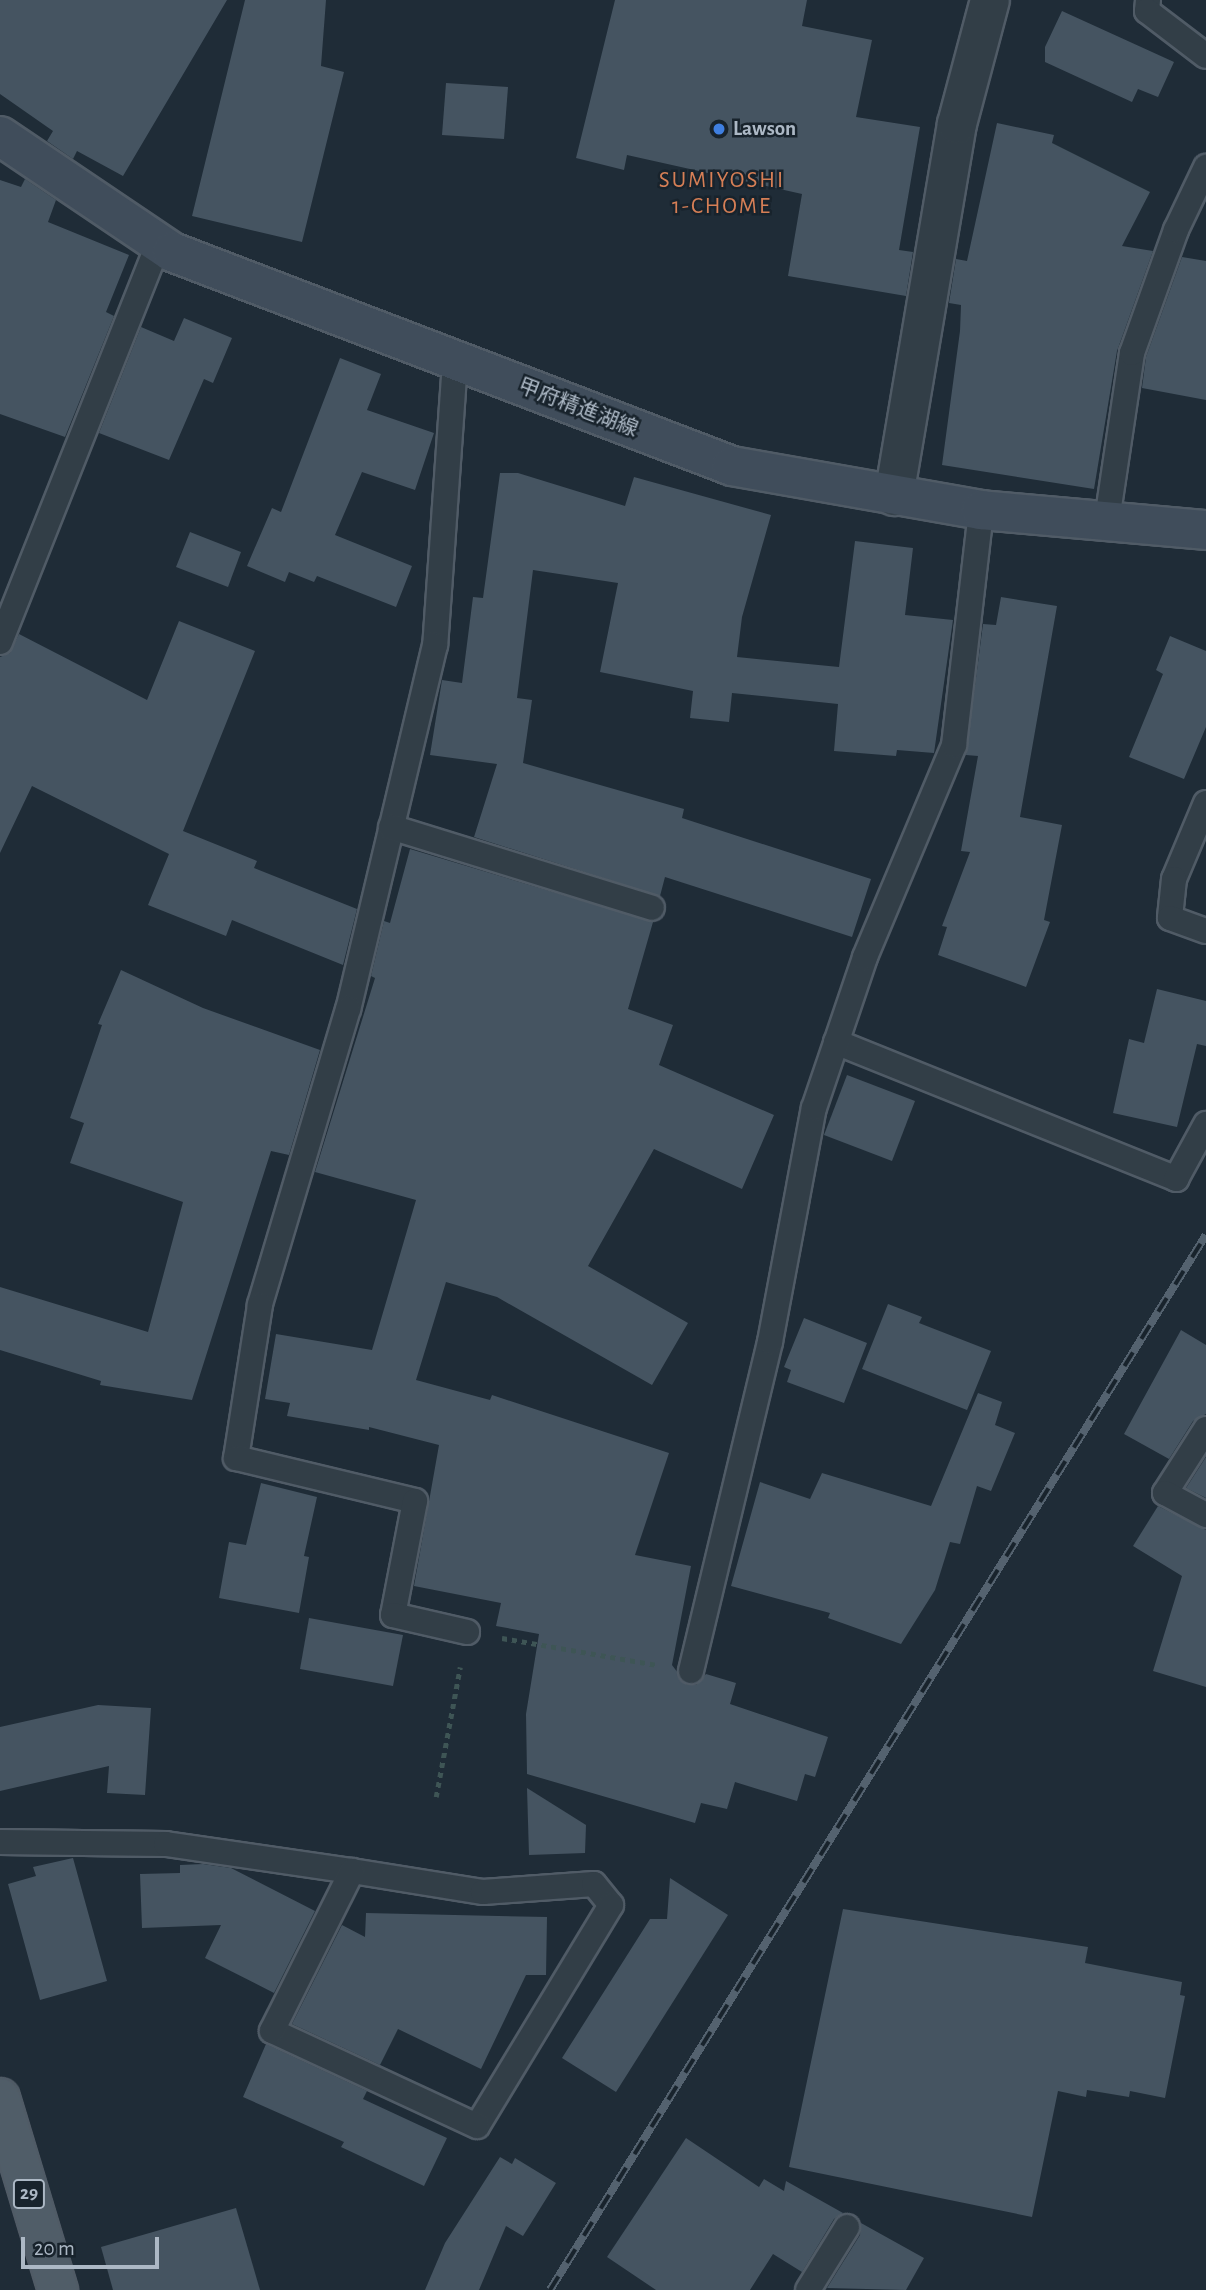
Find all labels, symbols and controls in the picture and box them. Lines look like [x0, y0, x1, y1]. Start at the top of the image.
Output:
place label: Lawson [733, 116, 796, 142]
marker: Lawson [711, 121, 727, 137]
district label: SUMIYOSHI 1-CHOME [660, 167, 784, 221]
street label: 甲府精進湖線 [515, 374, 641, 442]
road number: 29 [12, 2178, 46, 2210]
scale bar [24, 2224, 163, 2268]
text: 20 m [34, 2238, 75, 2259]

